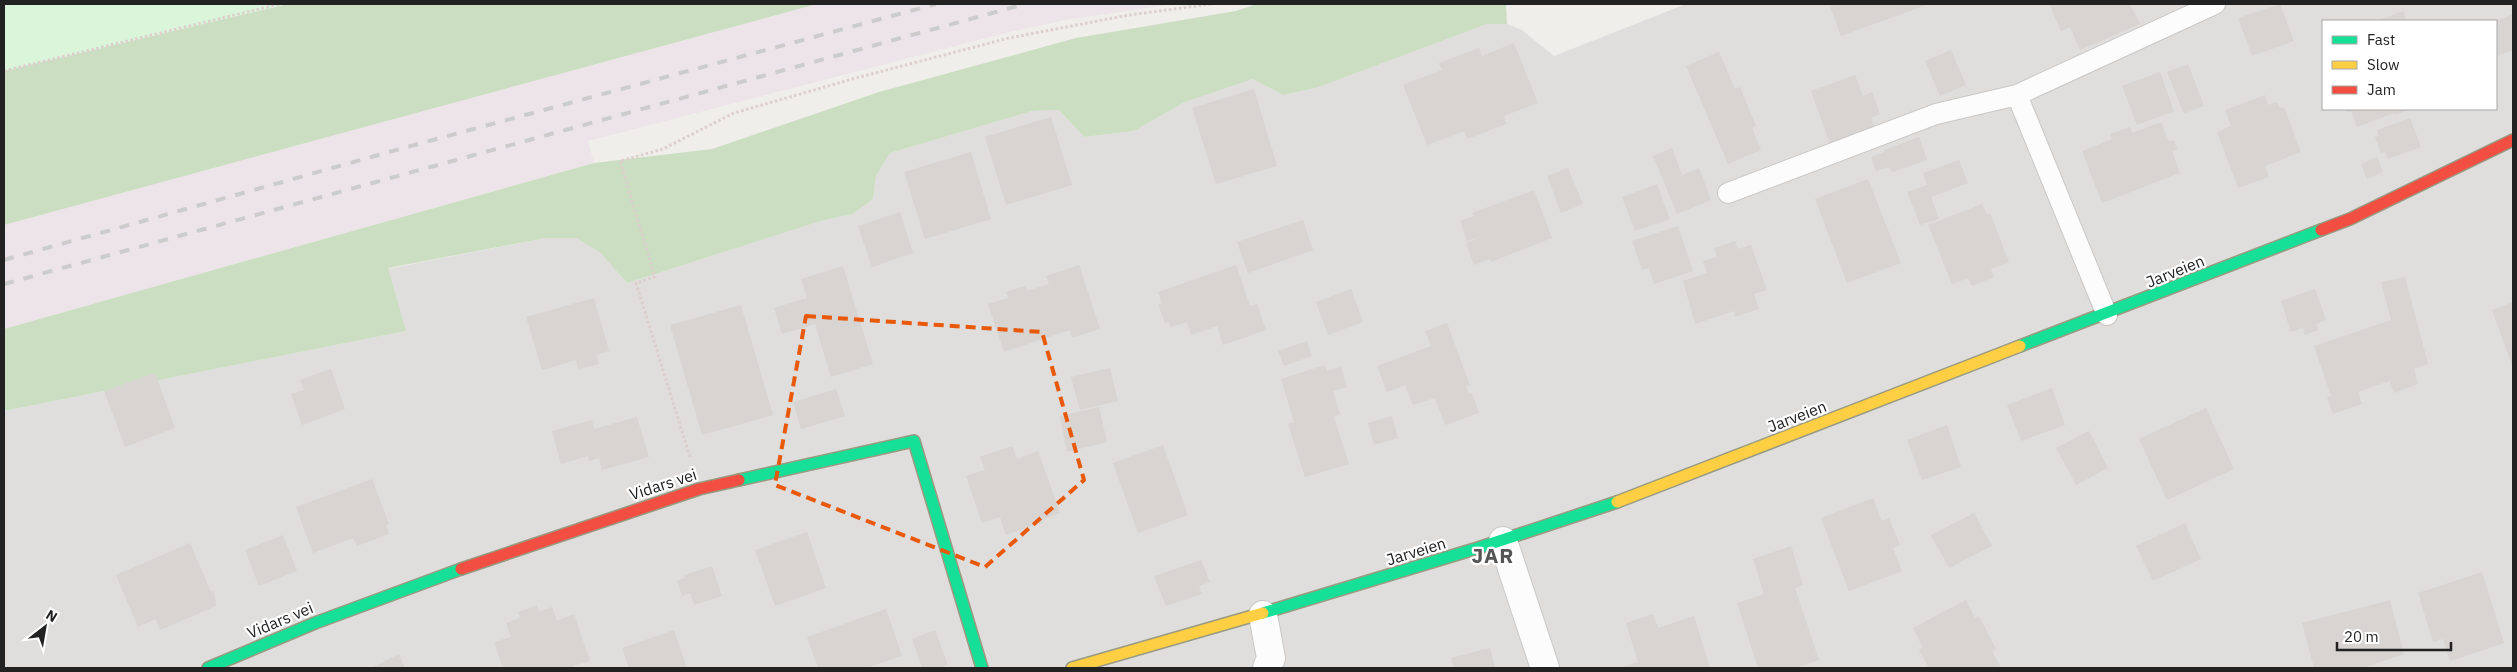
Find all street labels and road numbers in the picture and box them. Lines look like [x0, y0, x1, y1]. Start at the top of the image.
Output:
street label: Jarveien [2143, 250, 2207, 292]
street label: Jarveien [1765, 396, 1829, 436]
street label: Vidars vei [627, 464, 699, 504]
street label: Jarveien [1384, 532, 1448, 570]
street label: Vidars vei [244, 597, 316, 643]

